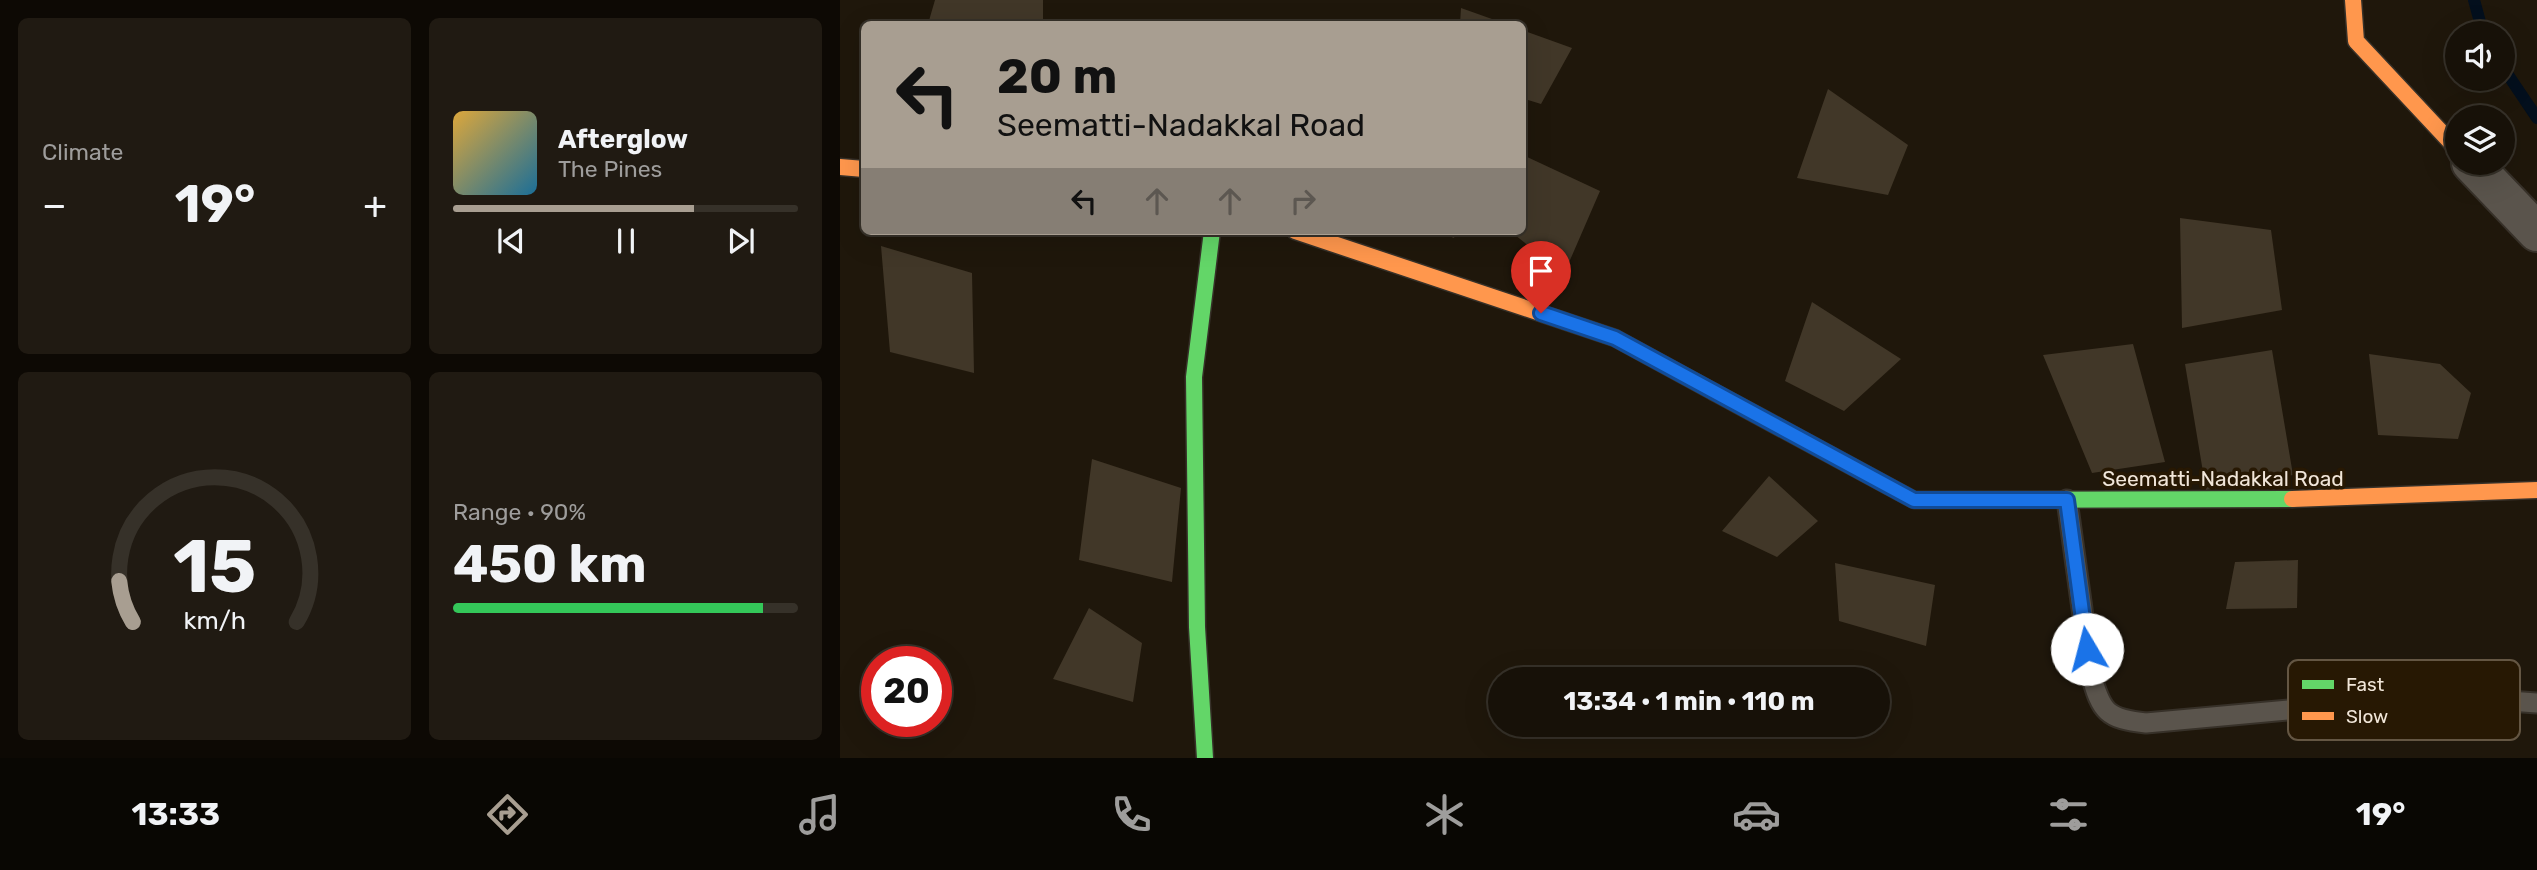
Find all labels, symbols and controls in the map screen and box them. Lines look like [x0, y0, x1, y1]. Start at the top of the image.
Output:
map controls [2445, 21, 2515, 175]
button: sound [2445, 21, 2515, 91]
text: 20 m [997, 47, 1118, 105]
icon: left [882, 49, 973, 140]
button: layers [2445, 105, 2515, 175]
text: Seematti-Nadakkal Road [997, 106, 1365, 144]
text: Afterglow [558, 124, 688, 155]
text: Climate [42, 138, 123, 166]
text: The Pines [558, 155, 662, 183]
text: 19° [175, 173, 255, 235]
text: − [42, 182, 67, 228]
text: + [363, 182, 387, 228]
icon: left [1065, 182, 1103, 220]
icon: ahead [1138, 182, 1176, 220]
icon: ahead [1211, 182, 1249, 220]
icon: right [1284, 182, 1322, 220]
icon: previous [492, 222, 530, 260]
icon: pause [607, 222, 645, 260]
icon: next [722, 222, 760, 260]
pin [1511, 241, 1571, 313]
icon: arrive [1522, 252, 1560, 290]
street label: Seematti-Nadakkal Road [2102, 466, 2344, 491]
text: Range · 90% [453, 498, 586, 526]
text: 15 [173, 524, 256, 610]
text: 450 km [453, 533, 647, 595]
text: km/h [183, 606, 246, 635]
position arrow [2050, 612, 2124, 686]
speed limit sign: 20 [861, 646, 952, 737]
legend [2288, 660, 2520, 740]
text: Fast [2346, 673, 2385, 696]
text: 13:34 · 1 min · 110 m [1563, 686, 1815, 717]
text: Slow [2346, 705, 2388, 728]
icon: directions [483, 790, 532, 839]
icon: music [795, 790, 844, 839]
icon: phone [1107, 790, 1156, 839]
icon: climate [1420, 790, 1469, 839]
icon: car [1732, 790, 1781, 839]
icon: filters [2044, 790, 2093, 839]
text: 13:33 [132, 795, 220, 833]
text: 19° [2356, 795, 2405, 833]

